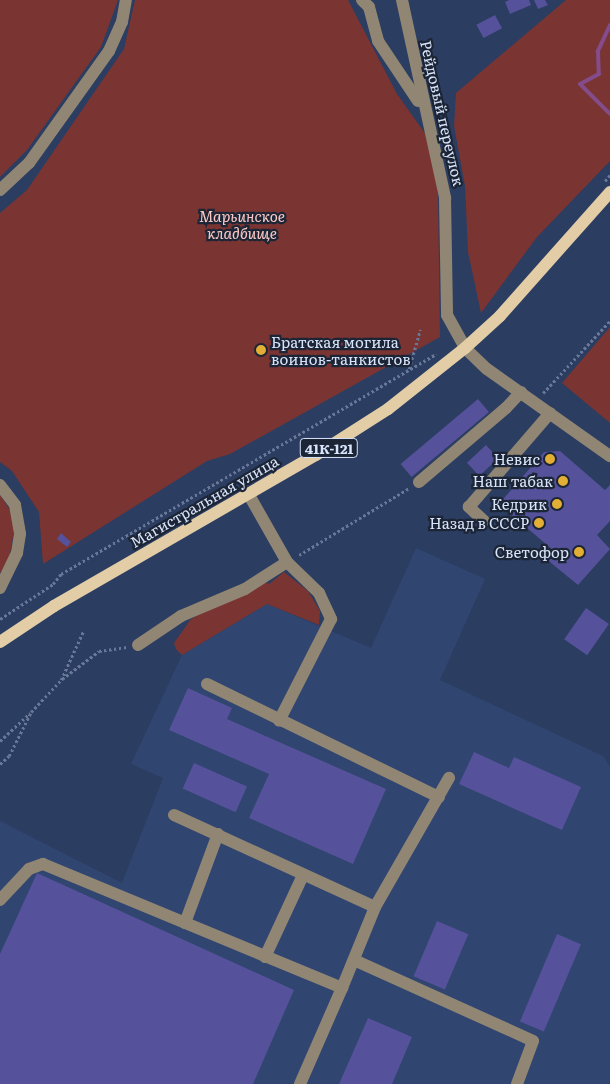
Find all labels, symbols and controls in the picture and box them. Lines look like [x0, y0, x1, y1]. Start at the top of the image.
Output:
street label: Рейдовый переулок [418, 39, 468, 187]
park label: Марьинское кладбище [199, 206, 285, 241]
place label: Братская могила воинов-танкистов [271, 332, 411, 367]
marker: Братская могила воинов-танкистов [255, 344, 267, 356]
road number: 41К-121 [299, 436, 359, 459]
place label: Невис [493, 450, 540, 468]
street label: Магистральная улица [127, 451, 281, 551]
marker: Невис [544, 453, 556, 465]
place label: Наш табак [472, 472, 553, 490]
marker: Наш табак [557, 475, 569, 487]
place label: Кедрик [491, 495, 547, 513]
marker: Кедрик [551, 498, 563, 510]
place label: Назад в СССР [429, 514, 529, 532]
marker: Назад в СССР [533, 517, 545, 529]
place label: Светофор [495, 543, 569, 561]
marker: Светофор [573, 546, 585, 558]

